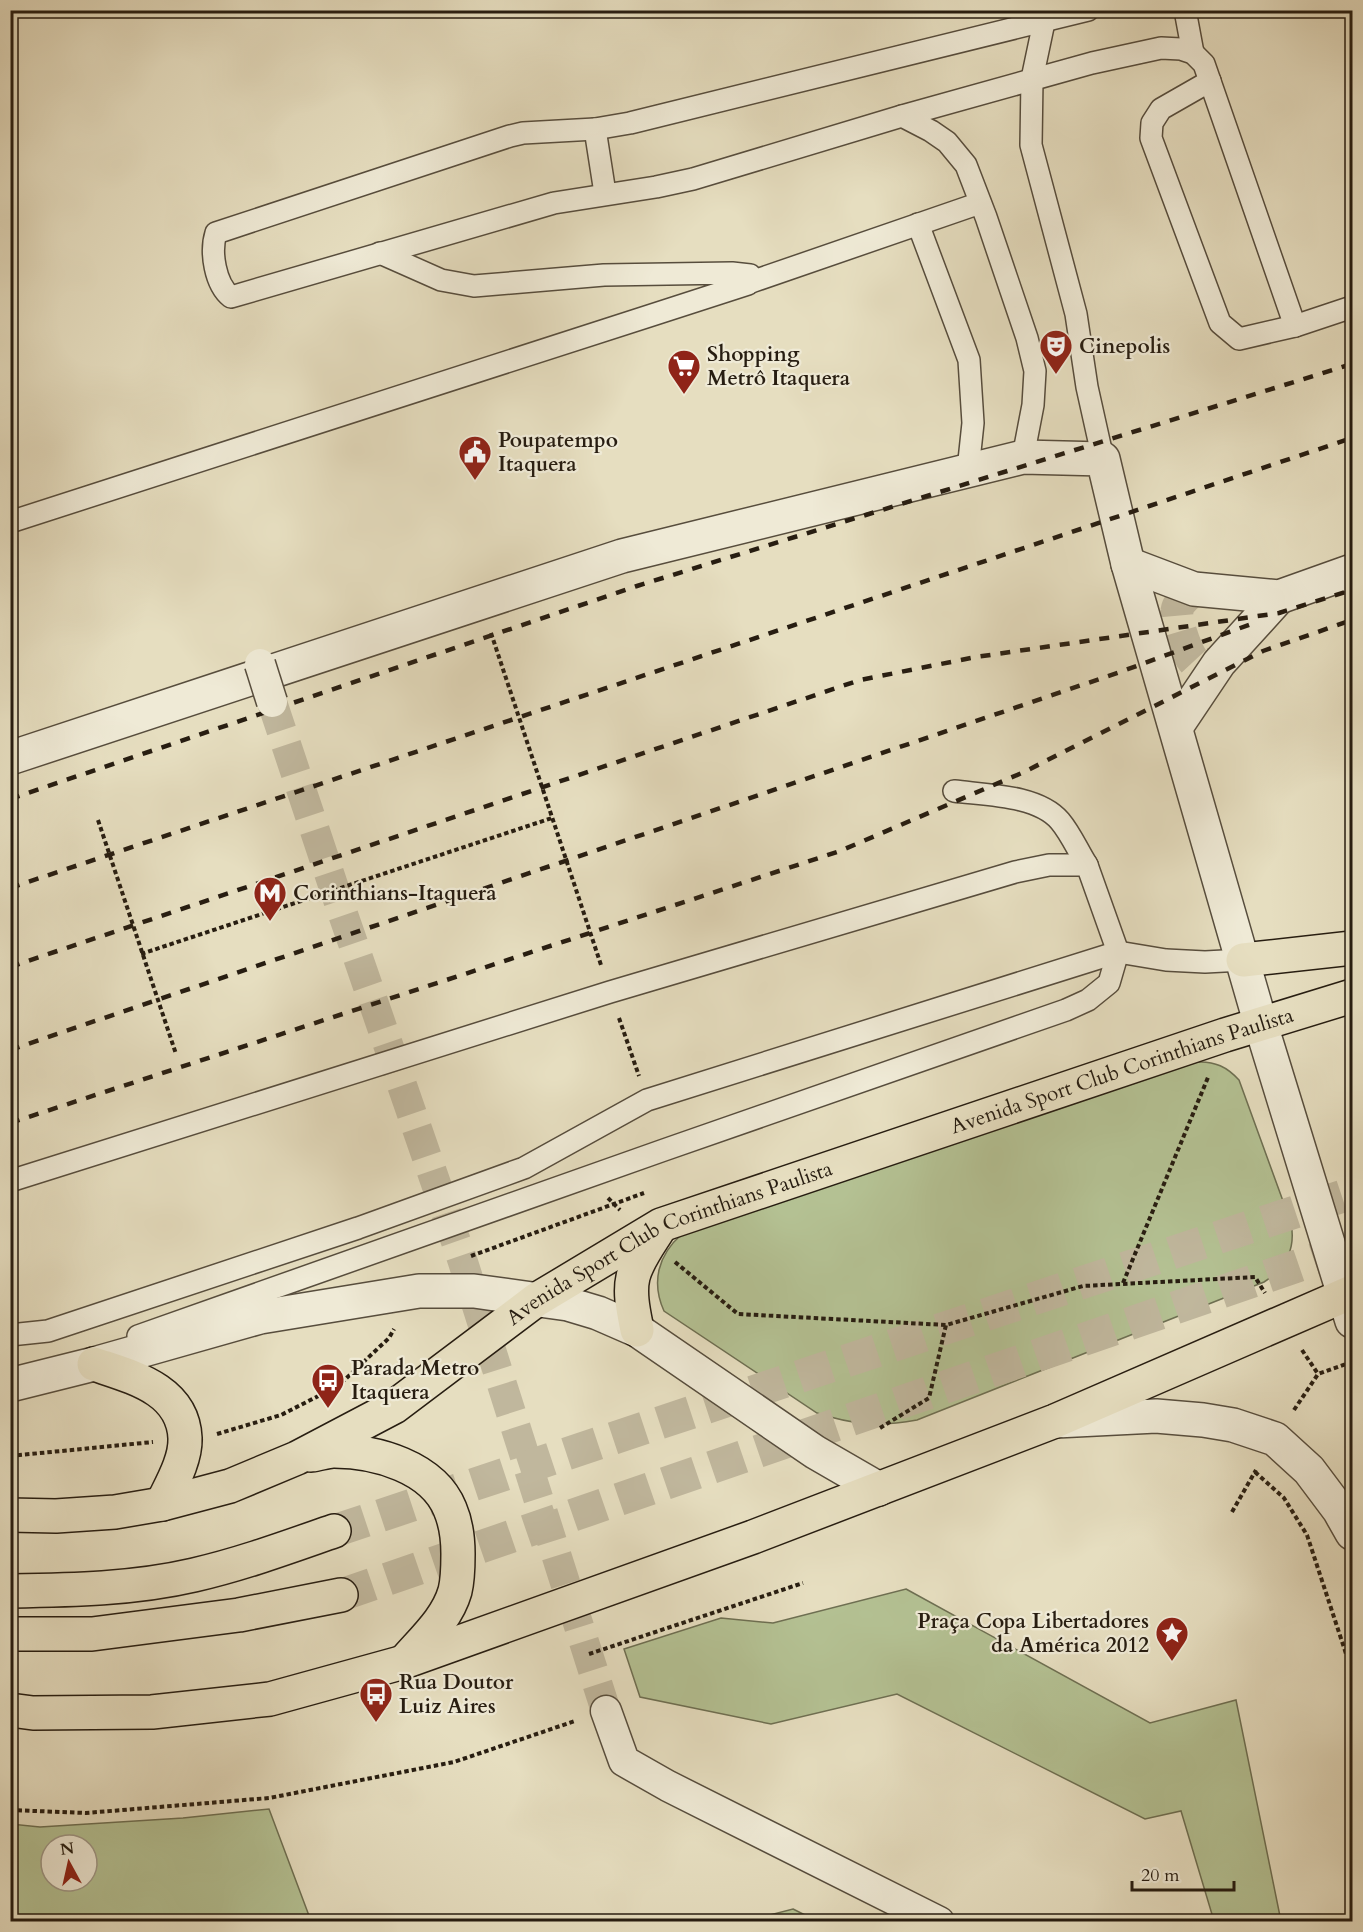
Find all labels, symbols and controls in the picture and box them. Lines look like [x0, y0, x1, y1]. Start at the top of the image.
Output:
theatre icon: Cinepolis [1038, 328, 1074, 375]
place label: Cinepolis [1079, 332, 1170, 361]
place label: Shopping Metrô Itaquera [707, 340, 851, 393]
supermarket icon: Shopping Metrô Itaquera [666, 348, 702, 395]
place label: Poupatempo Itaquera [498, 426, 618, 479]
public building icon: Poupatempo Itaquera [457, 434, 493, 481]
metro station icon: Corinthians-Itaquera [252, 875, 288, 922]
place label: Corinthians-Itaquera [293, 879, 497, 908]
street label: Avenida Sport Club Corinthians Paulista [947, 1000, 1297, 1141]
street label: Avenida Sport Club Corinthians Paulista [500, 1154, 836, 1332]
place label: Parada Metro Itaquera [351, 1354, 479, 1407]
bus stop icon: Parada Metro Itaquera [310, 1362, 346, 1409]
place label: Praça Copa Libertadores da América 2012 [917, 1607, 1149, 1660]
place icon: Praça Copa Libertadores da América 2012 [1154, 1615, 1190, 1662]
place label: Rua Doutor Luiz Aires [399, 1668, 514, 1721]
bus stop icon: Rua Doutor Luiz Aires [358, 1676, 394, 1723]
north arrow [39, 1833, 99, 1893]
text: N [59, 1837, 76, 1861]
scale bar [1132, 1854, 1234, 1892]
text: 20 m [1141, 1863, 1180, 1888]

